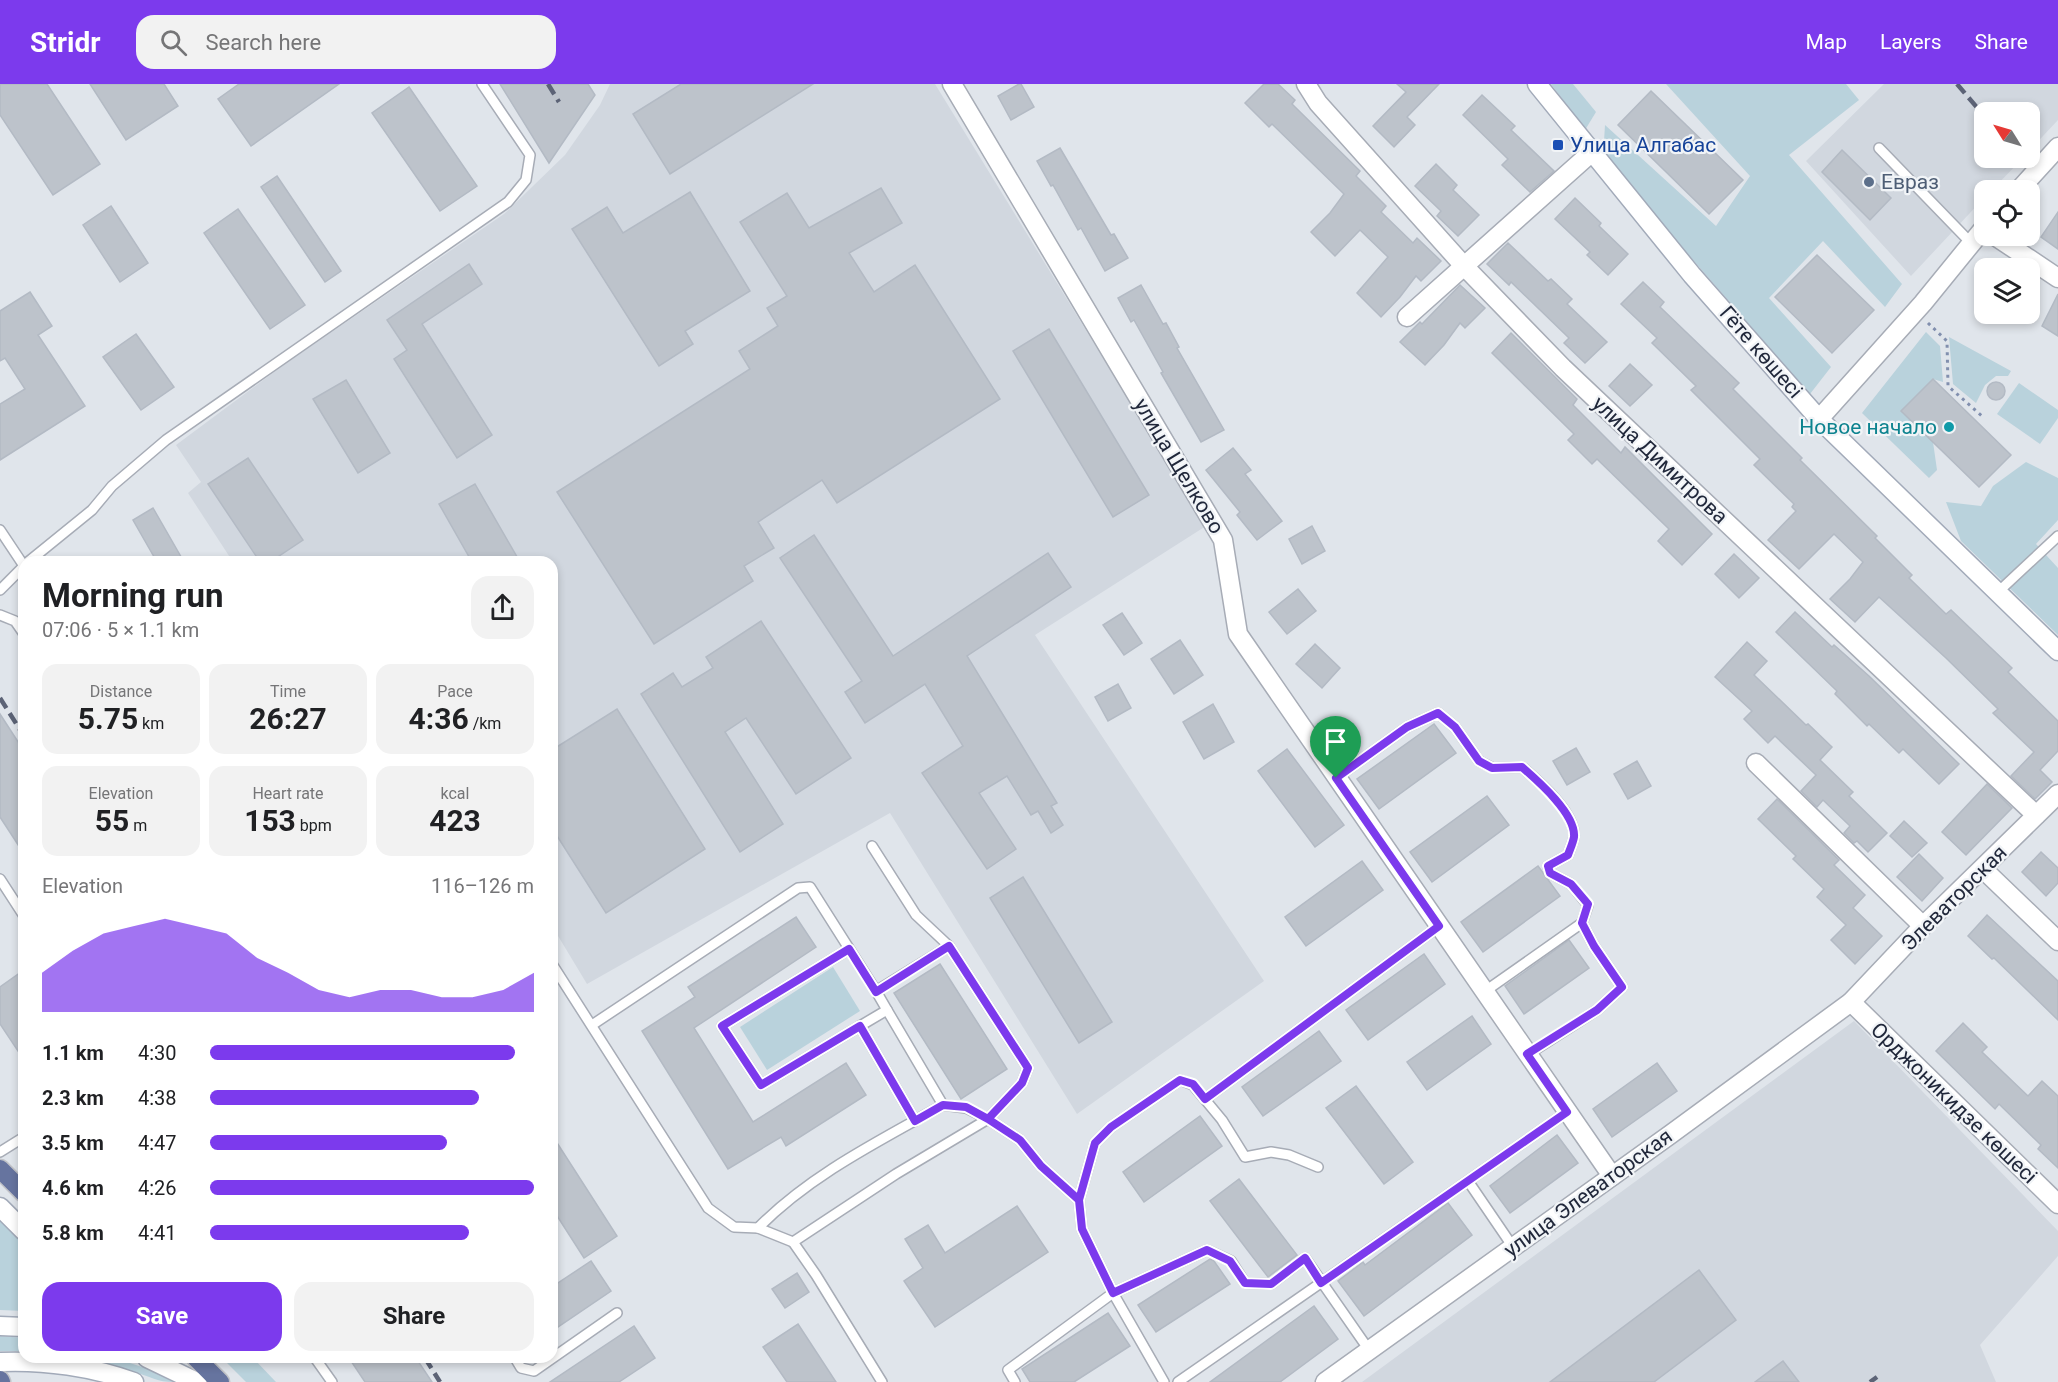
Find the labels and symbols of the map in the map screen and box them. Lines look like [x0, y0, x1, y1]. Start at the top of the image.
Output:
north arrow [1974, 102, 2040, 168]
place label: Улица Алгабас [1570, 133, 1716, 157]
marker: Улица Алгабас [1551, 138, 1565, 152]
place label: Евраз [1881, 170, 1939, 194]
marker: Евраз [1862, 175, 1876, 189]
street label: Гёте көшесі [1715, 301, 1807, 403]
street label: улица Димитрова [1588, 391, 1732, 529]
street label: улица Щелково [1129, 394, 1229, 538]
place label: Новое начало [1799, 415, 1937, 439]
marker: Новое начало [1942, 420, 1956, 434]
pin [1310, 716, 1361, 778]
street label: Элеваторская [1896, 840, 2012, 956]
street label: Орджоникидзе көшесі [1866, 1017, 2042, 1189]
street label: улица Элеваторская [1499, 1124, 1677, 1262]

